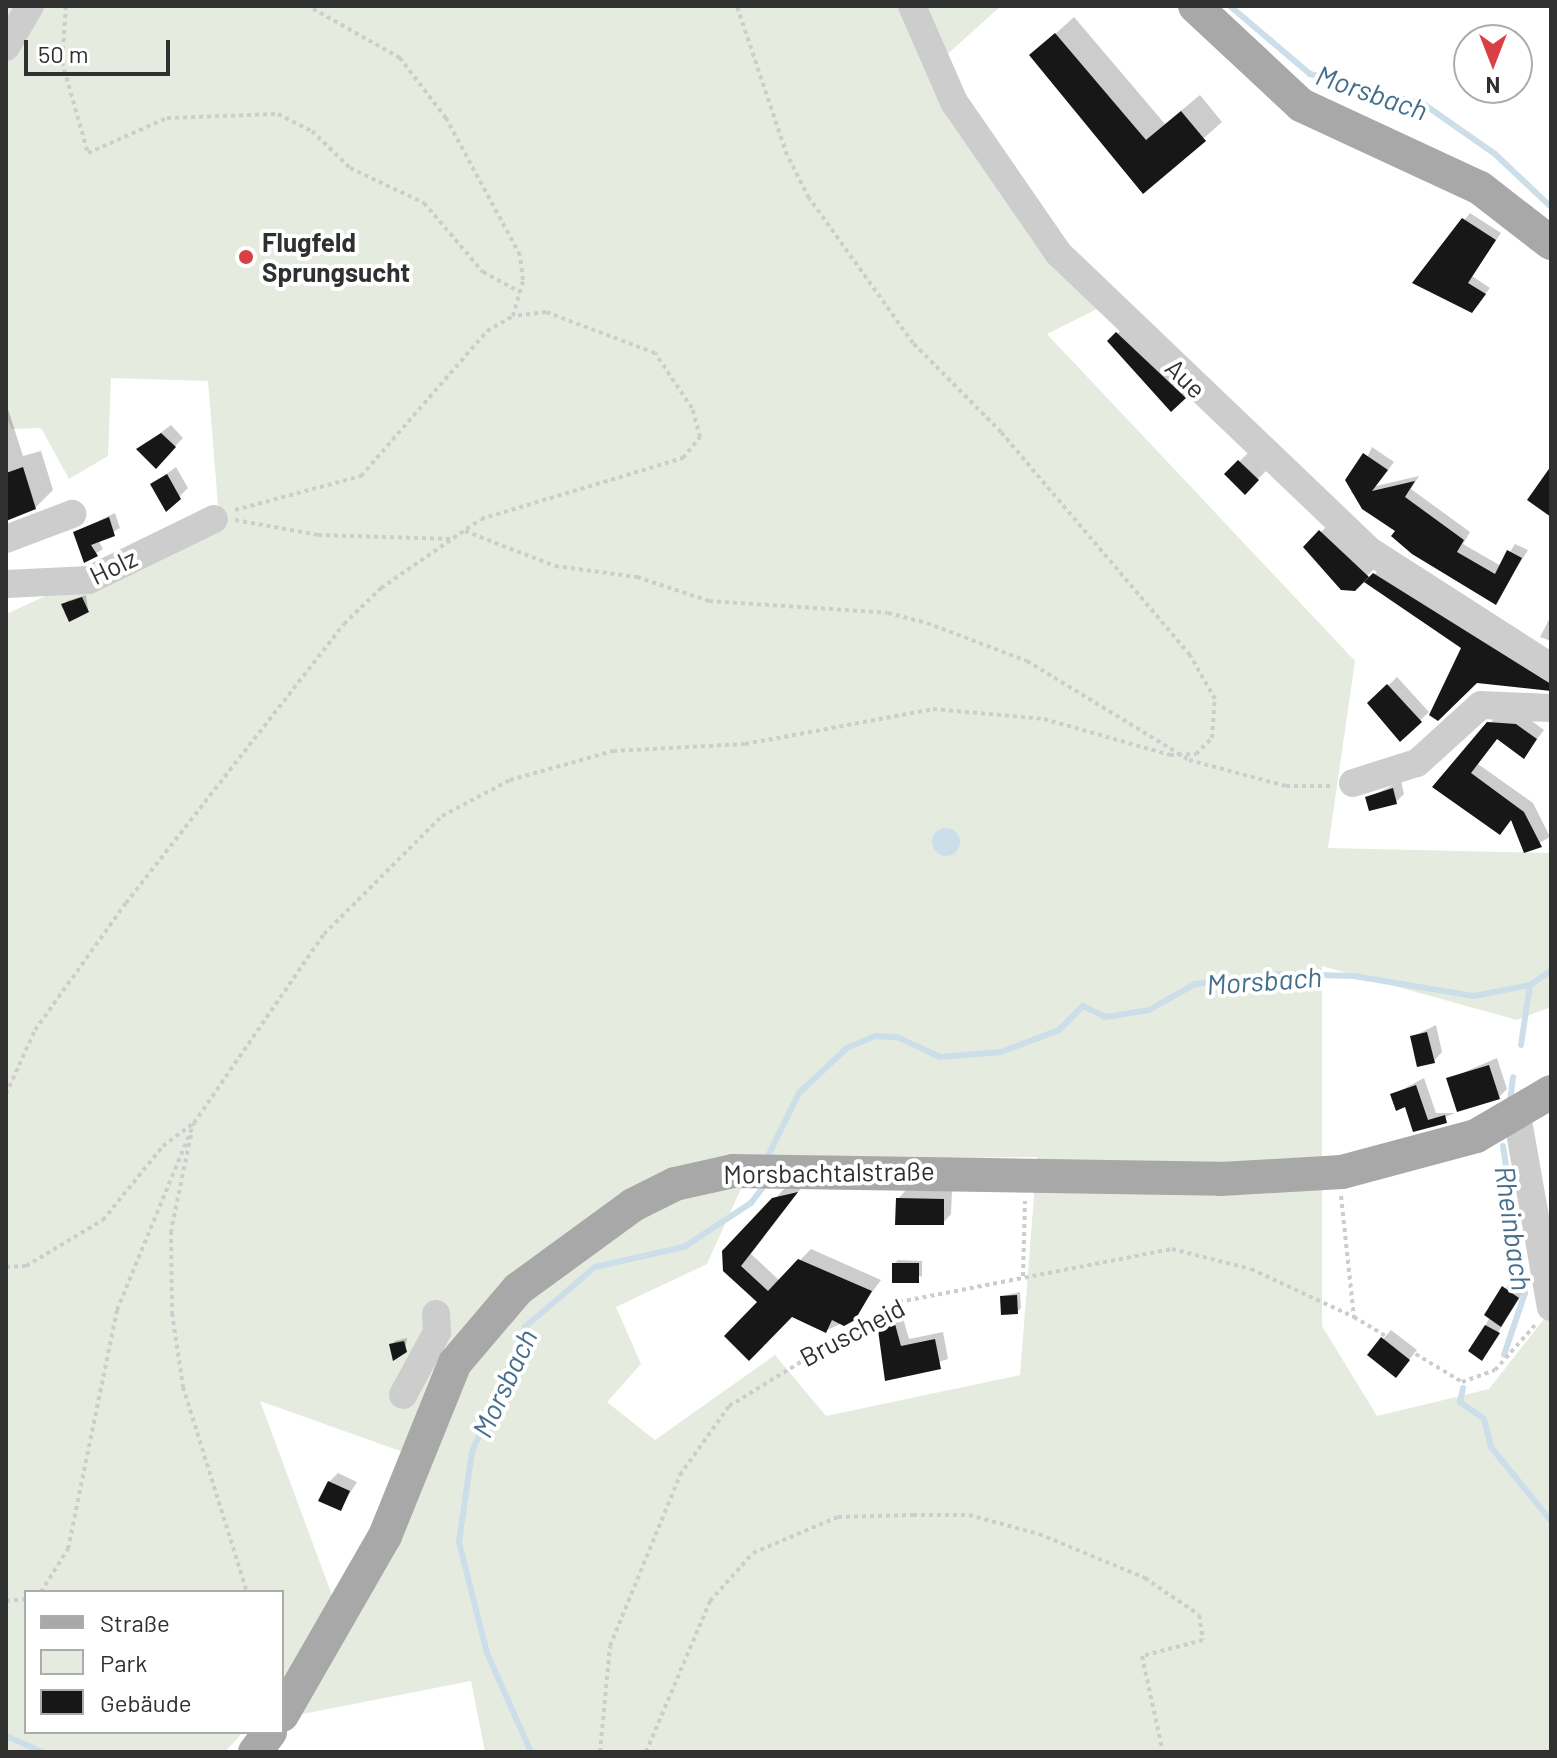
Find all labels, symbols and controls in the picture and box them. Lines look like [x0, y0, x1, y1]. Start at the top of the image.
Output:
scale bar [28, 24, 174, 74]
north arrow [1453, 24, 1533, 104]
text: 50 m [38, 39, 89, 68]
water label: Morsbach [1312, 57, 1432, 127]
text: N [1486, 73, 1500, 99]
place label: Flugfeld Sprungsucht [262, 226, 410, 288]
marker: Flugfeld Sprungsucht [237, 248, 255, 266]
street label: Aue [1159, 352, 1213, 404]
street label: Holz [84, 541, 142, 591]
water label: Morsbach [1205, 959, 1323, 1001]
street label: Morsbachtalstraße [723, 1155, 935, 1189]
water label: Rheinbach [1489, 1164, 1539, 1292]
street label: Bruscheid [794, 1291, 910, 1373]
water label: Morsbach [464, 1324, 544, 1442]
legend [24, 1590, 284, 1734]
text: Straße [100, 1608, 170, 1637]
text: Park [100, 1648, 147, 1677]
text: Gebäude [100, 1688, 192, 1717]

